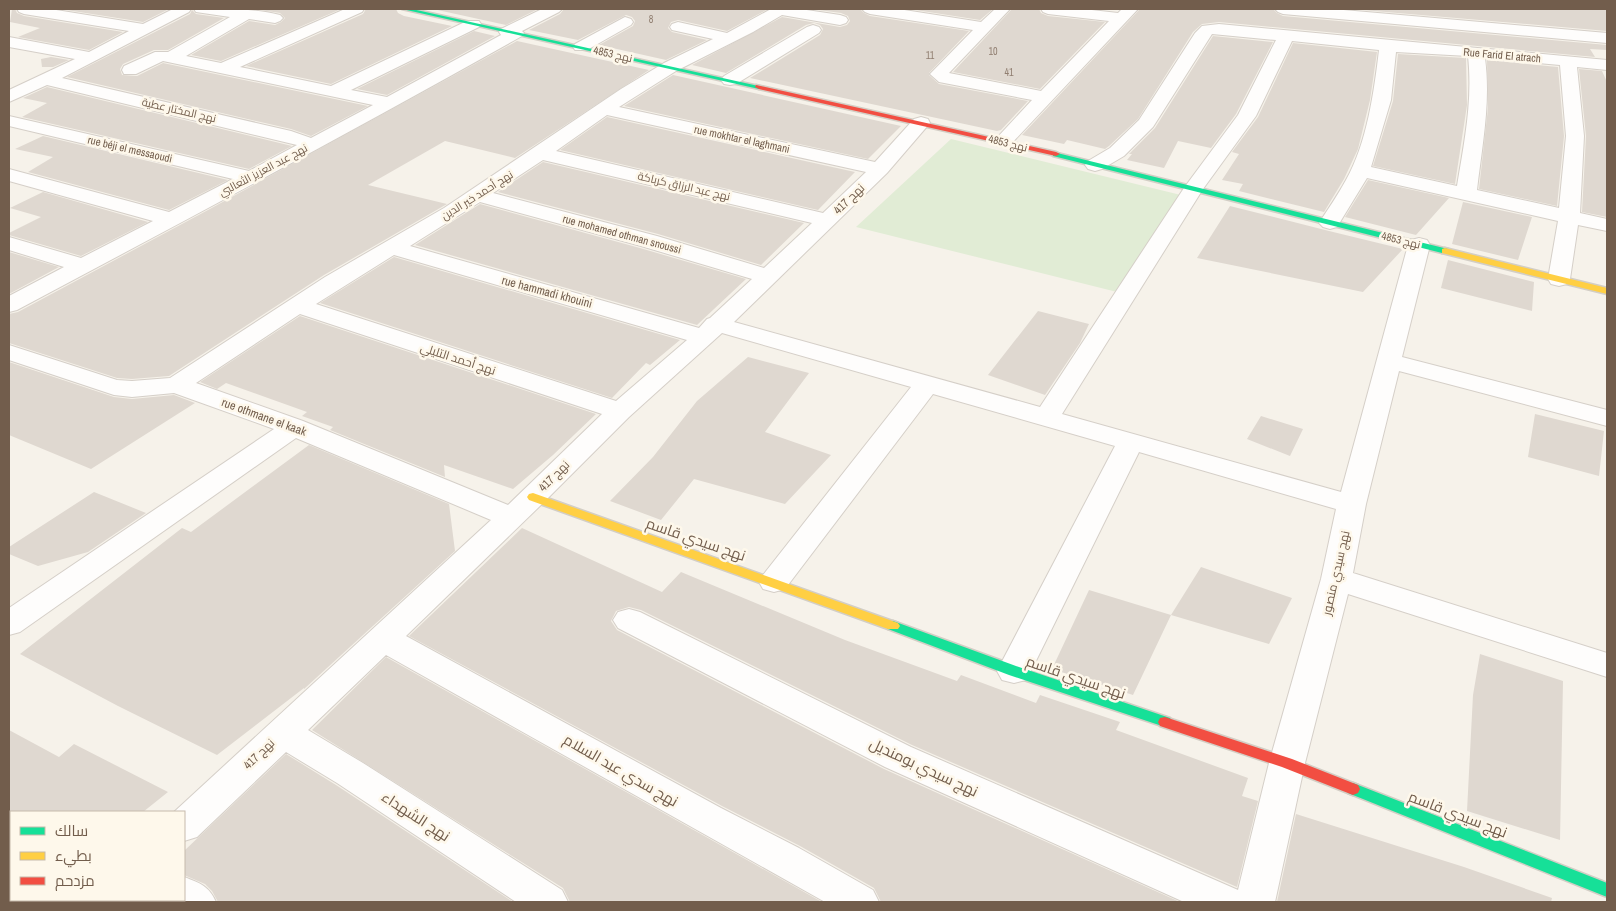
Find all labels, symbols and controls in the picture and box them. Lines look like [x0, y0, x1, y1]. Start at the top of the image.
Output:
house number: 8 [649, 13, 654, 26]
street label: نهج 4853 [592, 43, 634, 66]
house number: 10 [988, 45, 998, 58]
street label: Rue Farid El atrach [1463, 45, 1541, 65]
house number: 11 [926, 49, 935, 62]
house number: 41 [1004, 66, 1014, 79]
street label: نهج المختار عطية [140, 95, 218, 126]
street label: rue mokhtar el laghmani [693, 122, 791, 156]
street label: نهج 4853 [987, 131, 1029, 156]
street label: rue béji el messaoudi [86, 132, 174, 166]
street label: نهج عبد العزيز الثعالبي [216, 141, 311, 201]
street label: نهج أحمد خير الدين [438, 167, 516, 224]
street label: نهج عبد الرزاق كرباكة [636, 169, 732, 204]
street label: نهج 417 [830, 180, 868, 218]
street label: rue mohamed othman snoussi [561, 211, 683, 257]
street label: نهج 4853 [1380, 228, 1422, 253]
street label: rue hammadi khouini [500, 272, 594, 312]
street label: نهج أحمد التليلي [418, 339, 498, 381]
street label: rue othmane el kaak [219, 394, 309, 440]
street label: نهج 417 [535, 457, 573, 495]
street label: نهج سيدي قاسم [643, 512, 749, 568]
street label: نهج سيدي منصور [1318, 529, 1355, 618]
street label: نهج سيدي قاسم [1023, 650, 1129, 706]
street label: نهج سدي عبد السلام [559, 729, 682, 813]
street label: نهج سيدي بومنديل [865, 733, 982, 803]
street label: نهج 417 [240, 735, 278, 773]
street label: نهج الشهداء [377, 786, 454, 847]
street label: نهج سيدي قاسم [1405, 786, 1510, 844]
legend [10, 811, 185, 901]
text: سالك [55, 820, 88, 841]
text: بطيء [55, 845, 92, 868]
text: مزدحم [55, 870, 95, 891]

